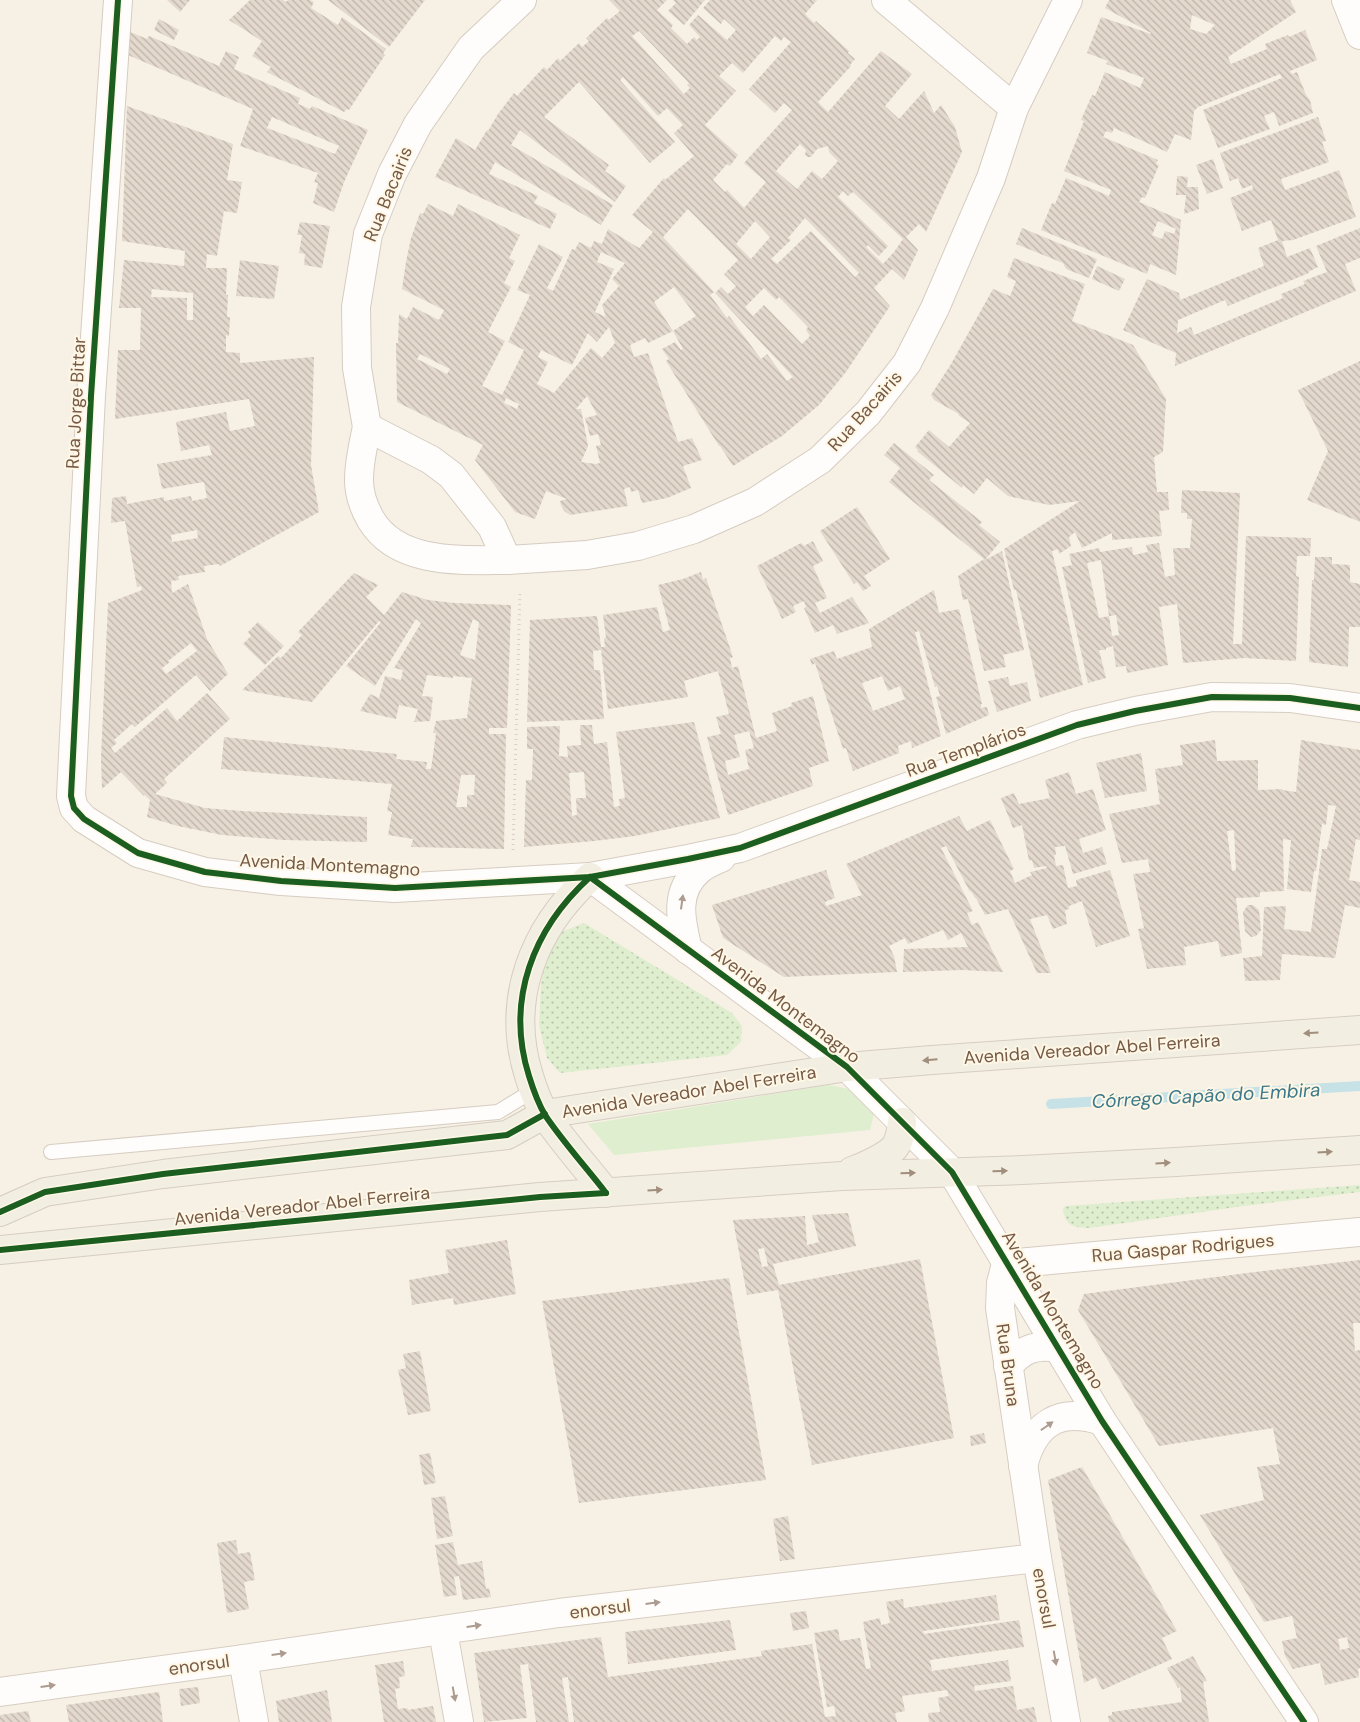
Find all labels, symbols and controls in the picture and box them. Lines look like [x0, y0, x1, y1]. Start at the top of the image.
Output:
street label: Rua Bacairis [358, 143, 418, 245]
street label: Rua Jorge Bittar [61, 336, 91, 470]
street label: Rua Bacairis [822, 366, 908, 456]
street label: Rua Templários [903, 717, 1029, 783]
street label: Avenida Montemagno [239, 848, 421, 882]
one-way arrow [678, 894, 686, 910]
street label: Avenida Montemagno [707, 941, 865, 1069]
street label: Avenida Vereador Abel Ferreira [963, 1028, 1221, 1070]
one-way arrow [1303, 1030, 1319, 1038]
one-way arrow [921, 1056, 937, 1064]
street label: Avenida Vereador Abel Ferreira [560, 1060, 818, 1124]
water label: Córrego Capão do Embira [1091, 1077, 1321, 1114]
one-way arrow [1317, 1148, 1333, 1156]
one-way arrow [1155, 1158, 1171, 1166]
one-way arrow [993, 1166, 1009, 1174]
one-way arrow [900, 1169, 916, 1177]
street label: Avenida Vereador Abel Ferreira [173, 1181, 431, 1231]
one-way arrow [647, 1185, 663, 1193]
street label: Avenida Montemagno [996, 1226, 1110, 1394]
street label: Rua Gaspar Rodrigues [1091, 1228, 1275, 1268]
street label: Rua Bruna [990, 1322, 1026, 1408]
one-way arrow [1040, 1421, 1054, 1431]
street label: enorsul [1027, 1566, 1061, 1630]
street label: enorsul [568, 1593, 632, 1625]
one-way arrow [645, 1599, 661, 1607]
one-way arrow [466, 1622, 482, 1630]
street label: enorsul [167, 1649, 231, 1681]
one-way arrow [271, 1650, 287, 1658]
one-way arrow [1051, 1651, 1059, 1667]
one-way arrow [41, 1682, 57, 1690]
one-way arrow [450, 1686, 458, 1702]

